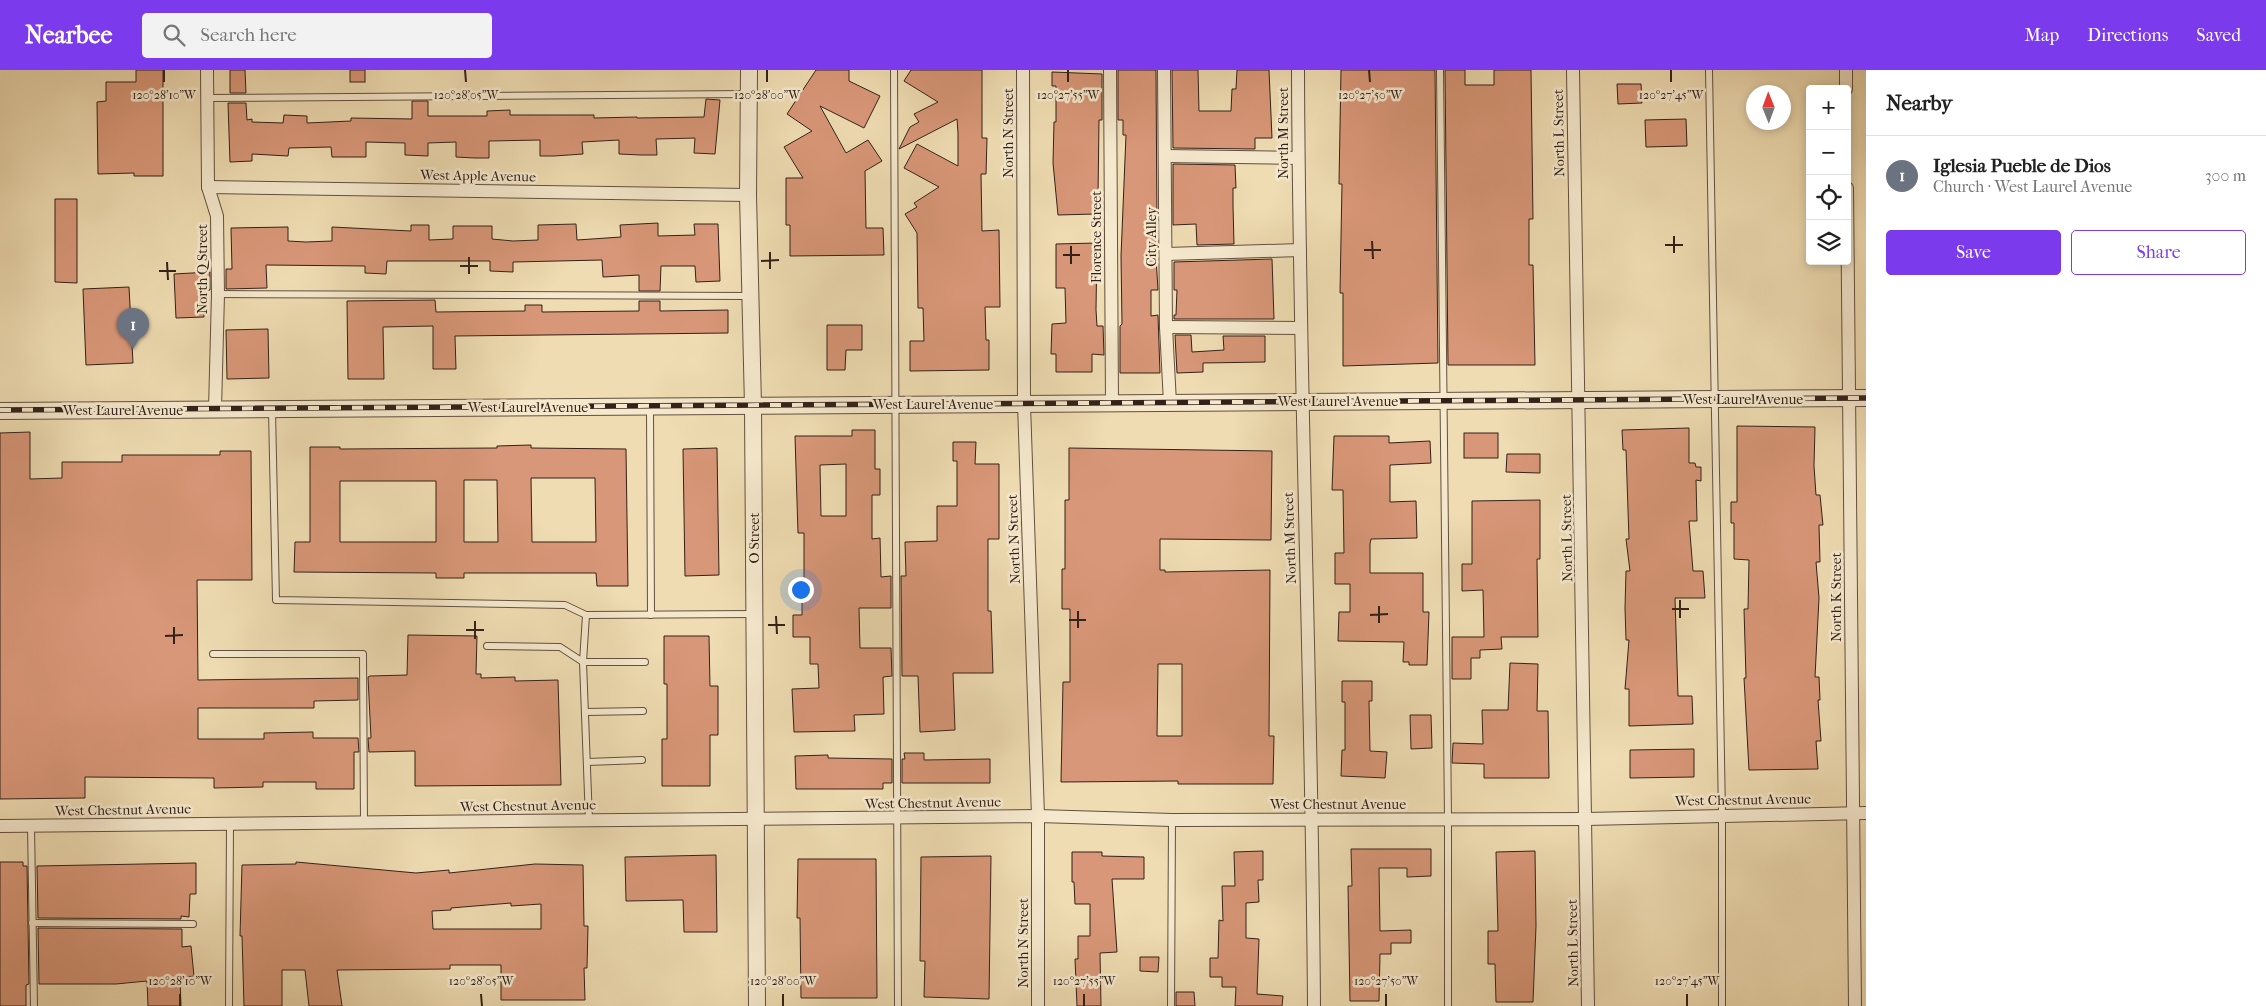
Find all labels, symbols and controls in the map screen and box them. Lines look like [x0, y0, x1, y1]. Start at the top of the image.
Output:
search box [142, 13, 492, 58]
text: Nearbee [25, 21, 112, 49]
icon: search [160, 21, 188, 49]
text: Search here [200, 24, 297, 46]
text: Map [2025, 25, 2059, 46]
text: Directions [2087, 25, 2168, 46]
text: Saved [2196, 25, 2241, 46]
north arrow [1746, 85, 1791, 130]
map controls [1806, 85, 1851, 265]
button: + [1806, 85, 1851, 130]
street label: North M Street [1275, 87, 1292, 179]
text: 120°28'10"W [132, 88, 197, 102]
text: 120°28'05"W [434, 88, 499, 102]
text: 120°28'00"W [734, 88, 801, 102]
street label: North N Street [1000, 88, 1017, 178]
text: 120°27'55"W [1037, 88, 1101, 102]
text: 120°27'50"W [1338, 88, 1403, 102]
text: 120°27'45"W [1639, 88, 1704, 102]
street label: North L Street [1550, 89, 1568, 177]
text: Nearby [1886, 91, 1952, 115]
button: − [1806, 130, 1851, 175]
text: Iglesia Pueble de Dios [1933, 155, 2111, 177]
street label: West Apple Avenue [419, 166, 536, 186]
text: 1 [1899, 166, 1905, 185]
text: 300 m [2205, 166, 2246, 185]
button: locate [1806, 175, 1851, 220]
text: Church · West Laurel Avenue [1933, 177, 2132, 196]
street label: Florence Street [1088, 191, 1105, 283]
street label: City Alley [1143, 207, 1160, 267]
button: layers [1806, 220, 1851, 265]
street label: North Q Street [194, 224, 211, 314]
button: Save [1886, 230, 2061, 275]
button: Share [2071, 230, 2246, 275]
pin: 1 [117, 308, 149, 349]
street label: West Laurel Avenue [1682, 391, 1803, 408]
street label: West Laurel Avenue [1277, 393, 1398, 410]
street label: West Laurel Avenue [872, 396, 993, 413]
street label: West Laurel Avenue [467, 399, 588, 416]
street label: West Laurel Avenue [62, 402, 183, 419]
street label: North M Street [1280, 492, 1300, 584]
street label: North N Street [1004, 494, 1024, 584]
street label: North L Street [1558, 494, 1576, 582]
street label: O Street [746, 512, 763, 564]
street label: North K Street [1828, 552, 1845, 642]
your location [788, 577, 814, 603]
street label: West Chestnut Avenue [1674, 790, 1811, 810]
street label: West Chestnut Avenue [864, 793, 1001, 813]
street label: West Chestnut Avenue [459, 796, 596, 816]
street label: West Chestnut Avenue [1269, 796, 1406, 813]
street label: West Chestnut Avenue [54, 800, 191, 820]
street label: North N Street [1015, 898, 1032, 988]
street label: North L Street [1564, 899, 1582, 987]
text: 120°28'10"W [148, 974, 213, 988]
text: 120°28'05"W [449, 974, 514, 988]
text: 120°28'00"W [750, 974, 817, 988]
text: 120°27'55"W [1053, 974, 1117, 988]
text: 120°27'50"W [1354, 974, 1419, 988]
text: 120°27'45"W [1655, 974, 1720, 988]

